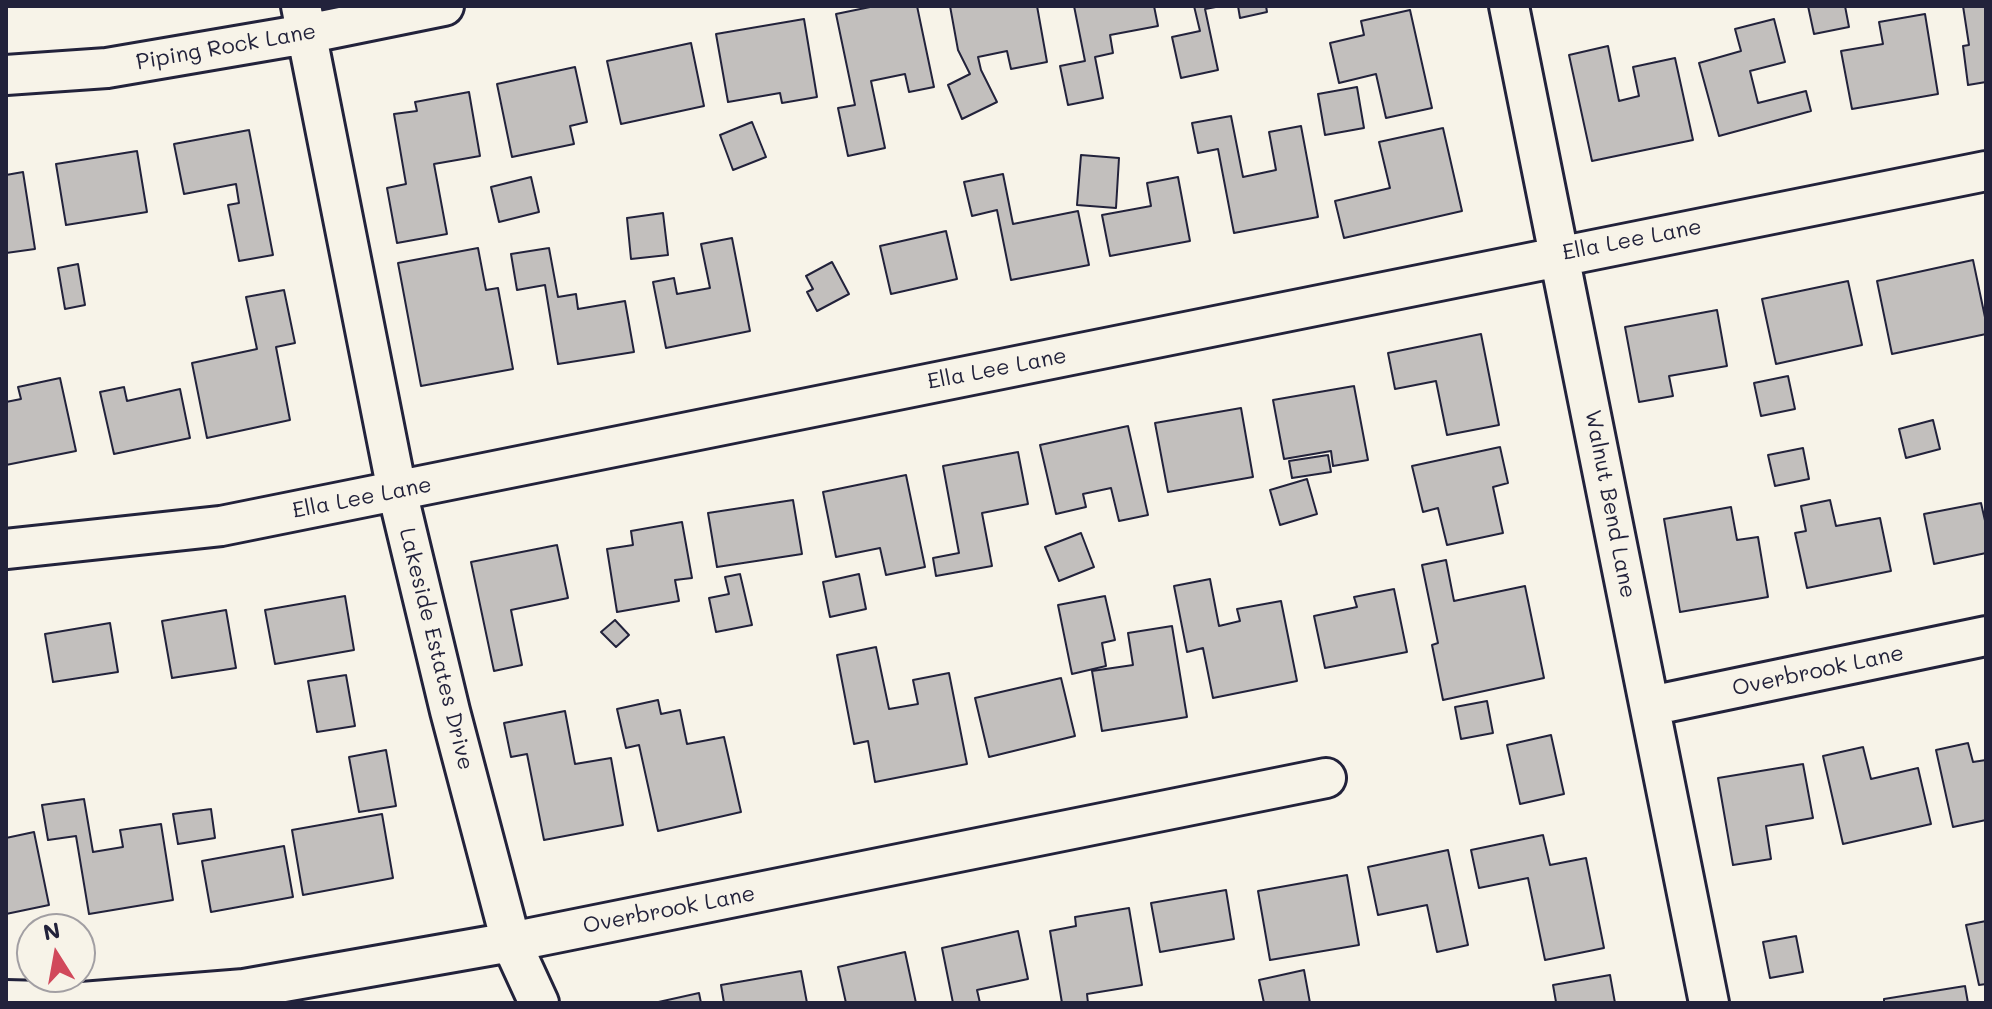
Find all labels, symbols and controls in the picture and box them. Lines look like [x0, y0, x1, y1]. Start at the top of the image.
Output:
street label: Piping Rock Lane [134, 18, 318, 76]
street label: Ella Lee Lane [1560, 214, 1704, 266]
street label: Ella Lee Lane [925, 343, 1069, 395]
street label: Walnut Bend Lane [1579, 408, 1641, 600]
street label: Ella Lee Lane [290, 472, 434, 524]
street label: Lakeside Estates Drive [393, 525, 479, 773]
street label: Overbrook Lane [1730, 640, 1906, 702]
street label: Overbrook Lane [581, 880, 757, 940]
north arrow [16, 913, 96, 993]
text: N [41, 915, 63, 947]

